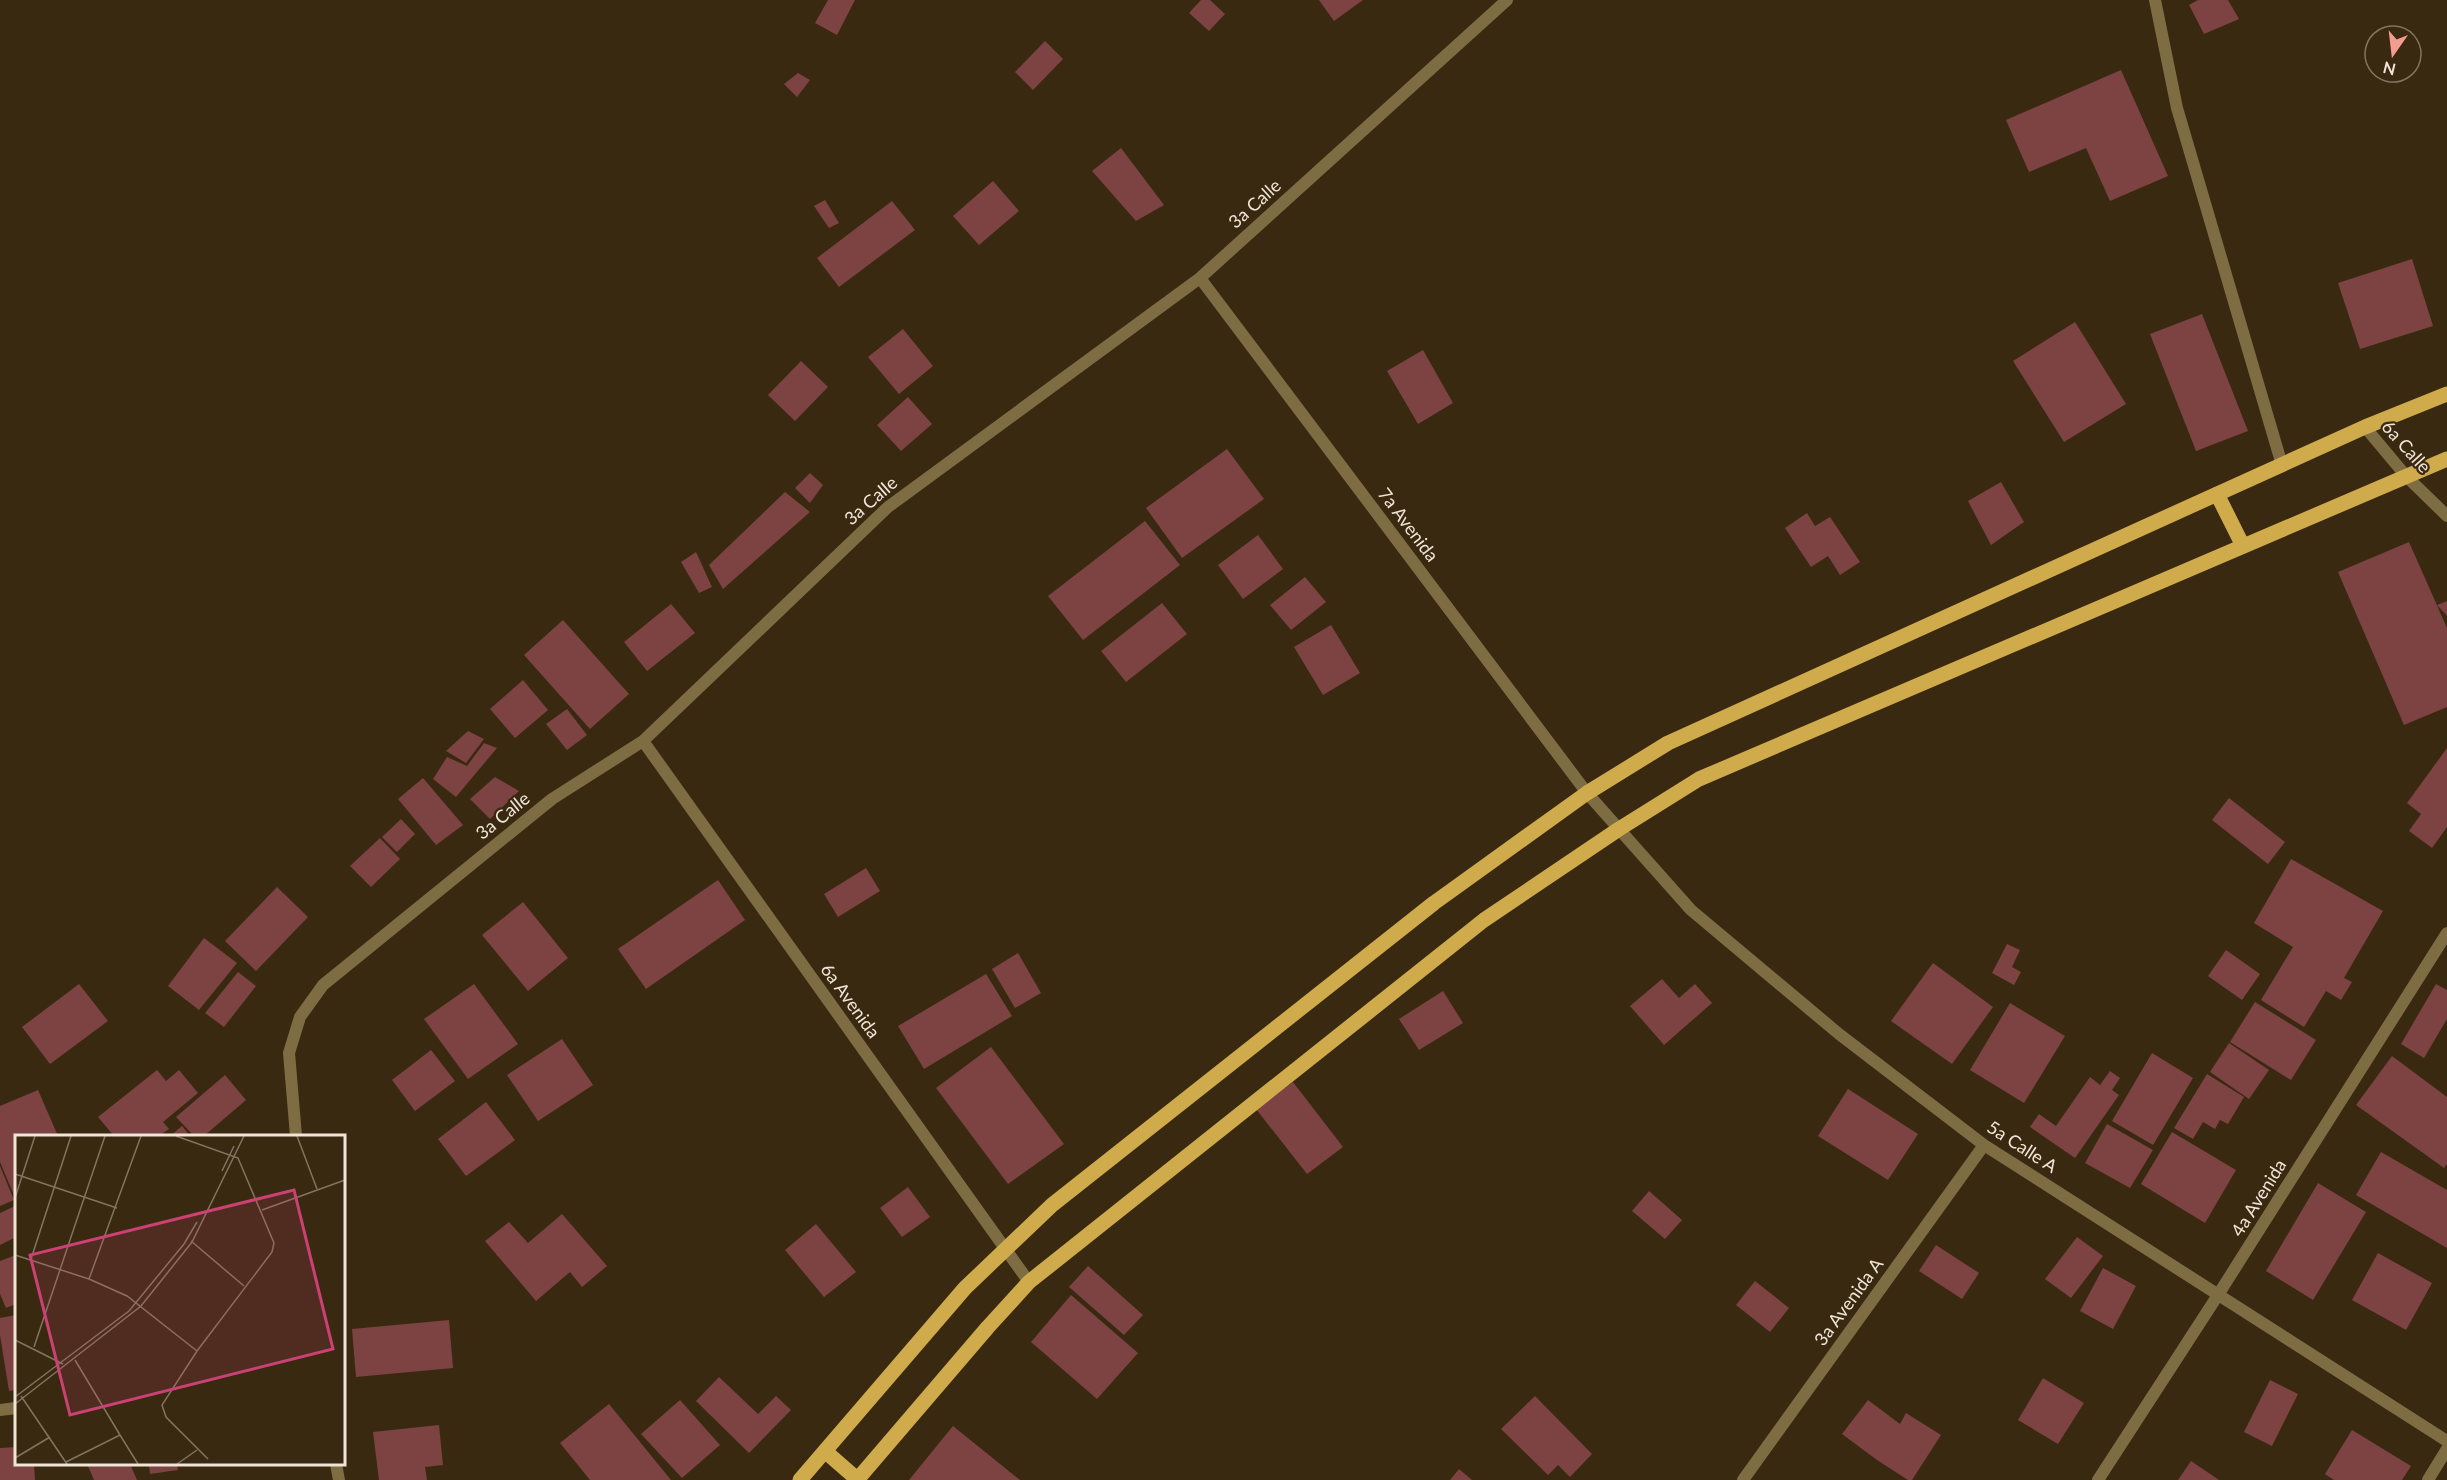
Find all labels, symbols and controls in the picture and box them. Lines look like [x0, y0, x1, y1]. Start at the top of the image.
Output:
north arrow [2363, 24, 2423, 84]
text: N [2381, 58, 2398, 80]
street label: 3a Calle [1224, 174, 1285, 232]
street label: 6a Calle [2378, 416, 2436, 477]
street label: 3a Calle [839, 471, 901, 529]
street label: 7a Avenida [1374, 483, 1444, 566]
street label: 3a Calle [471, 787, 534, 844]
street label: 6a Avenida [816, 959, 885, 1042]
street label: 5a Calle A [1983, 1115, 2062, 1177]
inset map [15, 1135, 345, 1465]
street label: 4a Avenida [2226, 1155, 2290, 1240]
street label: 3a Avenida A [1809, 1253, 1888, 1350]

